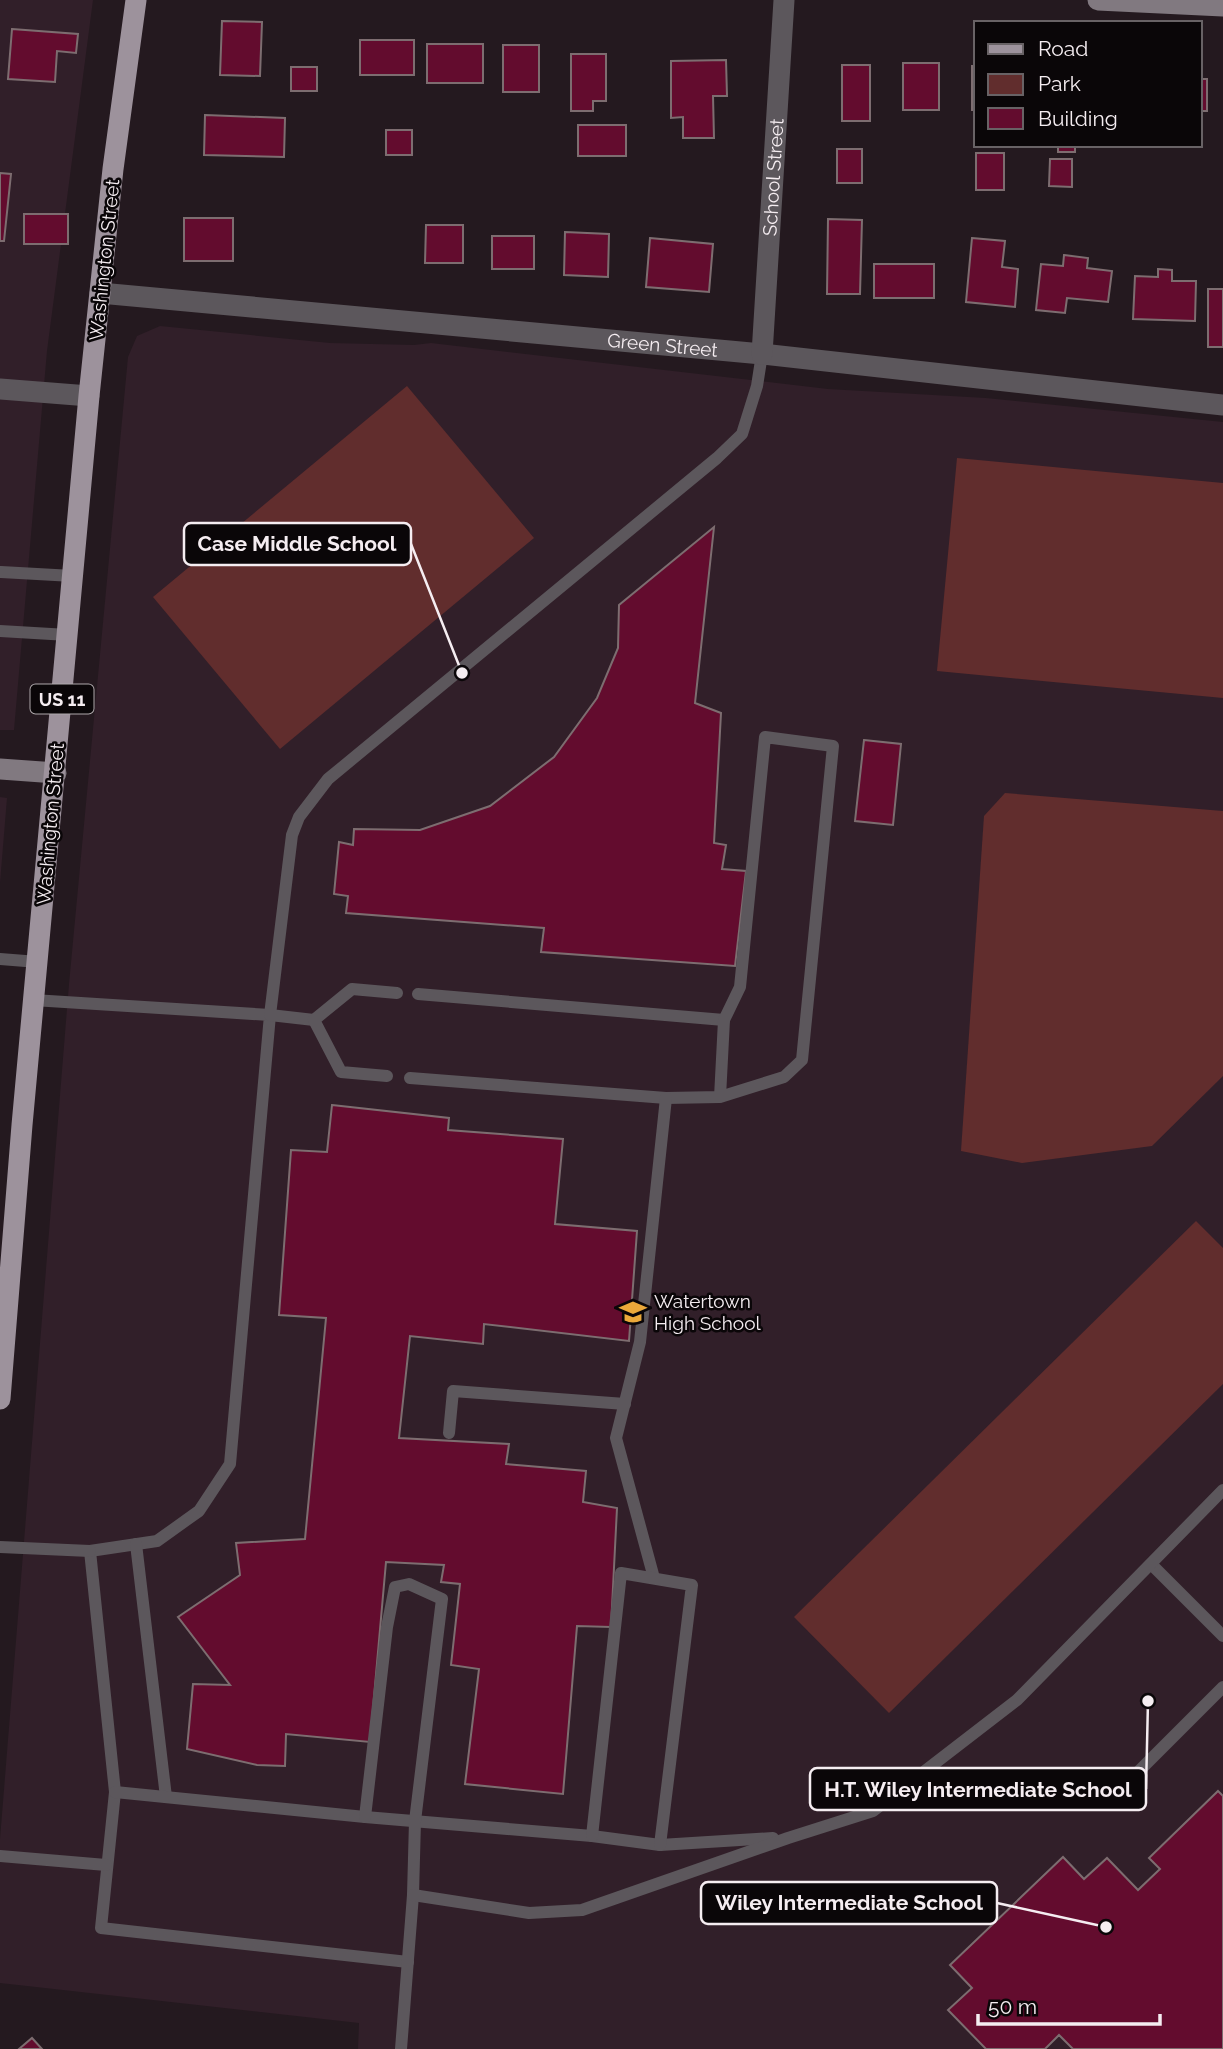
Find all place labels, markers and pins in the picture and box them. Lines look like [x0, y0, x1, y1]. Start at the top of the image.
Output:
callout: Case Middle School [184, 523, 411, 565]
place label: Watertown High School [654, 1290, 761, 1334]
school or university icon: Watertown High School [618, 1297, 648, 1327]
callout: H.T. Wiley Intermediate School [810, 1768, 1146, 1810]
callout: Wiley Intermediate School [701, 1882, 997, 1924]

